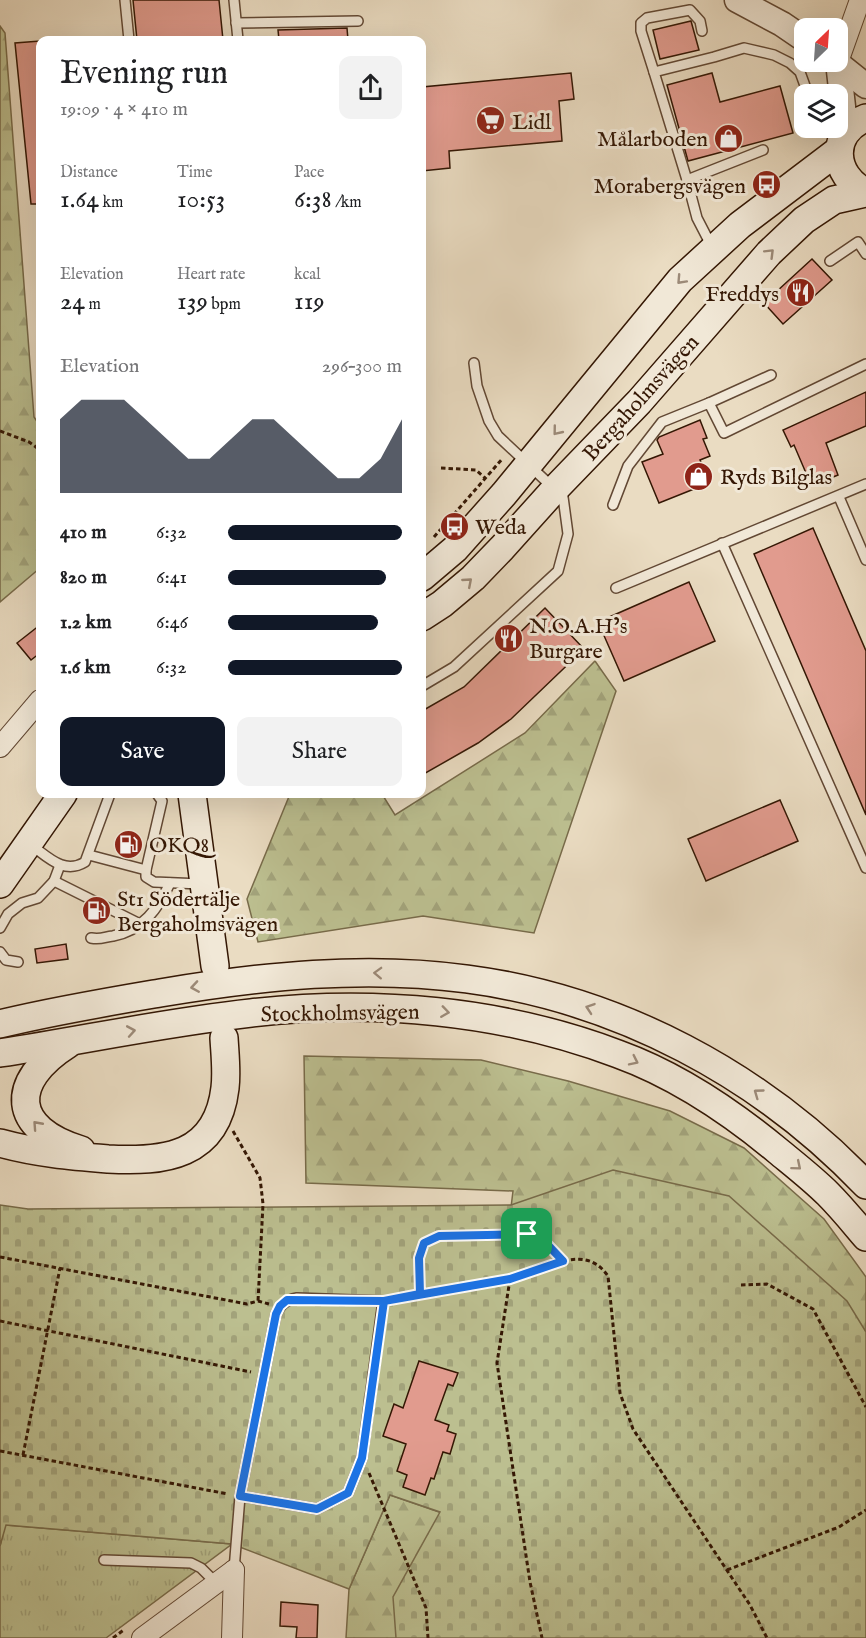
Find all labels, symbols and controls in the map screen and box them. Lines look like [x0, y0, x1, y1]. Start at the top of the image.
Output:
north arrow [794, 18, 848, 72]
map controls [794, 18, 848, 138]
text: Evening run [60, 53, 228, 95]
button: share [339, 56, 402, 119]
button: layers [794, 84, 848, 138]
text: 19:09 · 4 × 410 m [60, 97, 188, 122]
supermarket icon: Lidl [475, 105, 507, 137]
place label: Lidl [512, 109, 551, 137]
shop icon: Målarboden [713, 122, 745, 154]
place label: Målarboden [597, 126, 708, 154]
text: Distance [60, 163, 118, 183]
text: Time [177, 163, 213, 183]
text: Pace [294, 163, 324, 183]
bus stop icon: Morabergsvägen [751, 169, 783, 201]
place label: Morabergsvägen [594, 173, 746, 201]
text: 1.64 [60, 183, 99, 216]
text: 10:53 [177, 183, 225, 216]
text: 6:38 [294, 183, 332, 216]
text: km [99, 193, 123, 213]
text: /km [332, 193, 362, 213]
one-way arrow [763, 249, 774, 260]
text: Elevation [60, 265, 123, 285]
text: Heart rate [177, 265, 245, 285]
text: kcal [294, 265, 321, 285]
one-way arrow [677, 274, 688, 284]
restaurant icon: Freddys [784, 277, 816, 309]
place label: Freddys [705, 281, 779, 309]
text: 24 [60, 285, 85, 318]
text: 139 [177, 285, 208, 318]
text: 119 [294, 285, 325, 318]
text: m [85, 295, 101, 315]
text: bpm [208, 295, 241, 315]
street label: Bergaholmsvägen [577, 329, 706, 468]
text: Elevation [60, 354, 139, 379]
text: 296–300 m [322, 354, 402, 379]
one-way arrow [553, 424, 564, 435]
shop icon: Ryds Bilglas [683, 460, 715, 492]
place label: Ryds Bilglas [720, 464, 832, 492]
bus stop icon: Weda [438, 510, 470, 542]
place label: Weda [475, 514, 527, 542]
text: 410 m [60, 520, 107, 545]
text: 6:32 [156, 520, 187, 545]
text: 820 m [60, 565, 107, 590]
text: 6:41 [156, 565, 187, 590]
one-way arrow [461, 578, 472, 589]
text: 1.2 km [60, 610, 112, 635]
text: 6:46 [156, 610, 188, 635]
place label: N.O.A.H’s Burgare [529, 613, 627, 666]
restaurant icon: N.O.A.H’s Burgare [492, 622, 524, 654]
text: 1.6 km [60, 655, 111, 680]
text: 6:32 [156, 655, 187, 680]
button: Save [60, 717, 225, 786]
button: Share [237, 717, 402, 786]
fuel station icon: OKQ8 [112, 828, 144, 860]
place label: OKQ8 [149, 832, 216, 860]
place label: St1 Södertälje Bergaholmsvägen [117, 886, 279, 939]
fuel station icon: St1 Södertälje Bergaholmsvägen [80, 895, 112, 927]
one-way arrow [374, 967, 383, 979]
one-way arrow [190, 981, 199, 993]
street label: Stockholmsvägen [260, 999, 420, 1029]
one-way arrow [585, 1003, 596, 1015]
one-way arrow [441, 1006, 450, 1018]
one-way arrow [126, 1025, 136, 1038]
one-way arrow [627, 1053, 638, 1065]
one-way arrow [754, 1089, 765, 1100]
one-way arrow [34, 1121, 45, 1132]
one-way arrow [790, 1159, 801, 1170]
pin [501, 1208, 552, 1259]
icon: arrive [510, 1217, 543, 1250]

